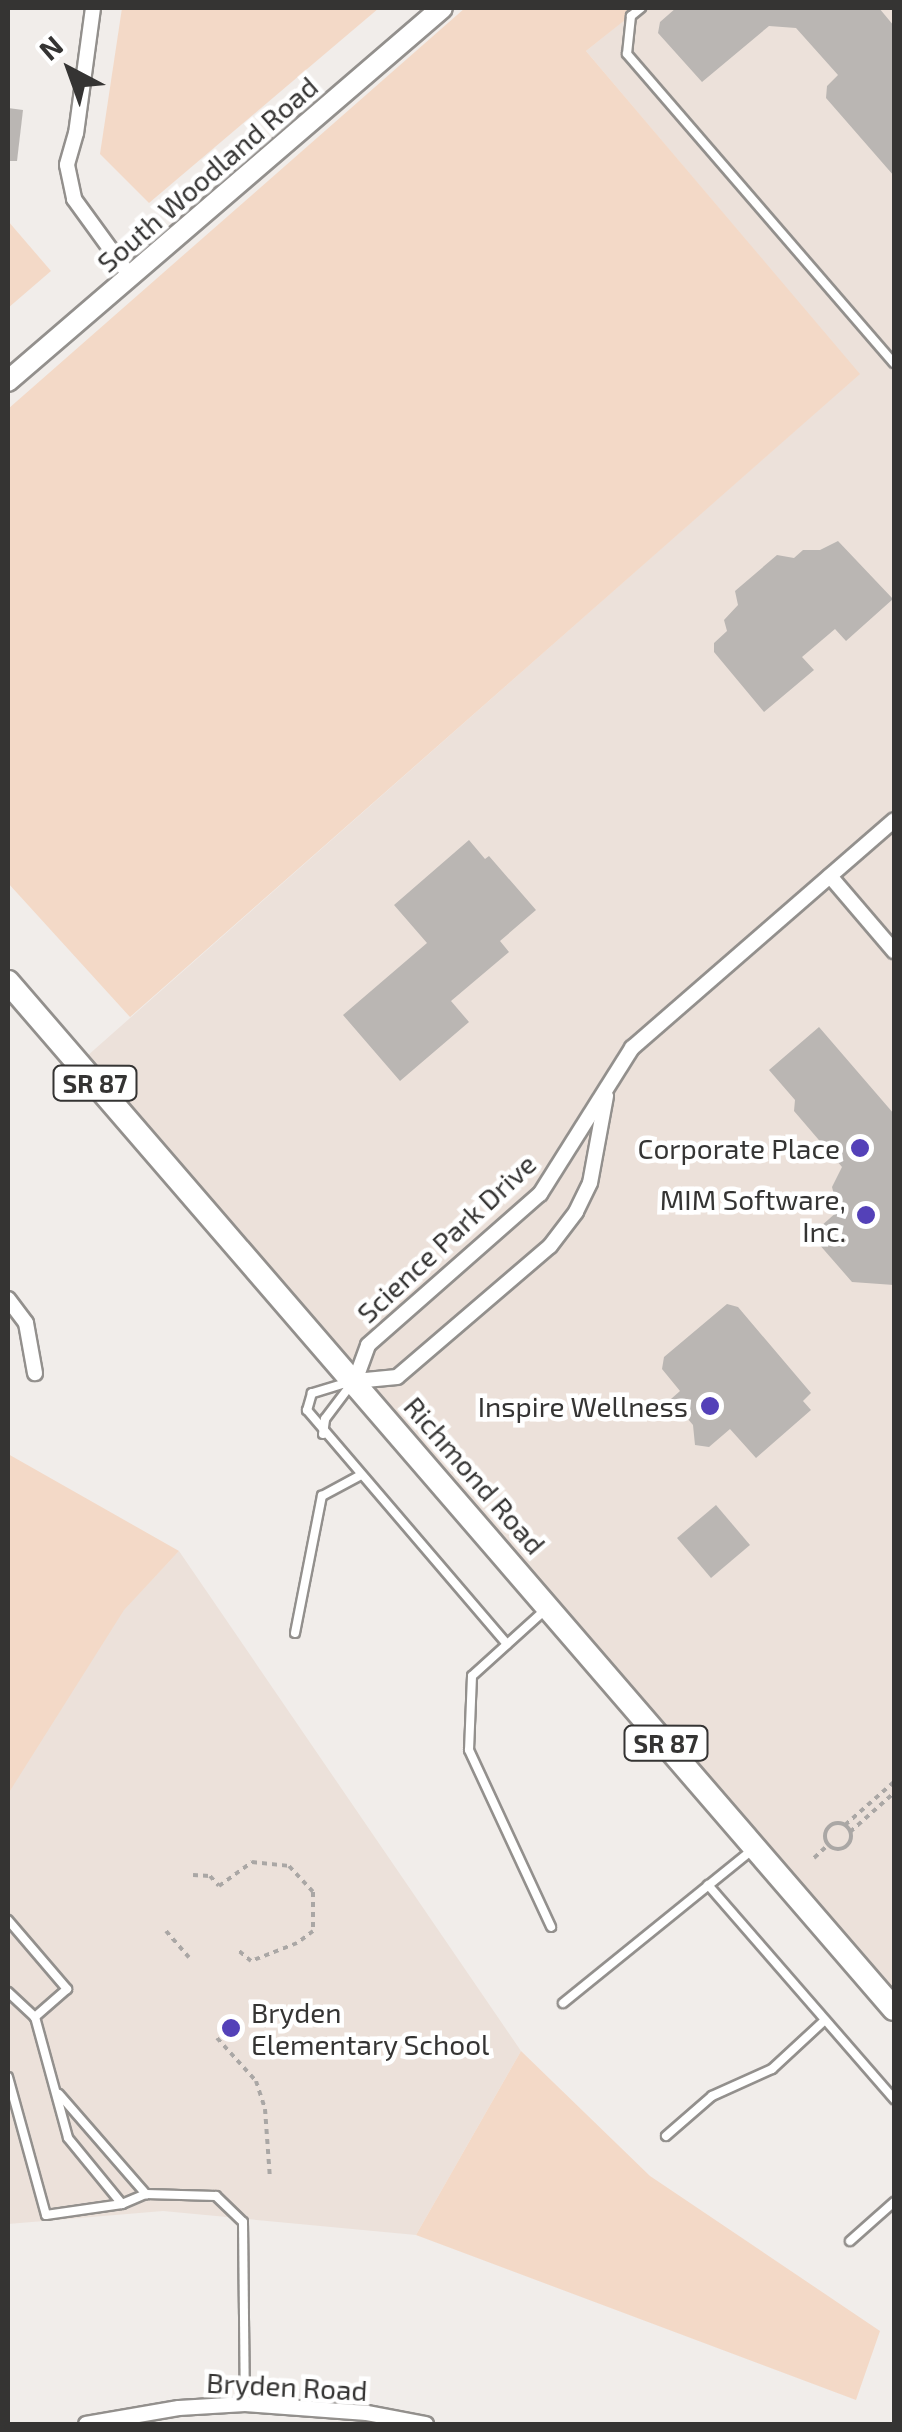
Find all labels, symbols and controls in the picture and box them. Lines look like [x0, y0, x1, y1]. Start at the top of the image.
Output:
north arrow [20, 20, 120, 120]
text: N [32, 28, 69, 67]
street label: South Woodland Road [90, 69, 324, 279]
road number: SR 87 [52, 1063, 138, 1103]
place label: Corporate Place [638, 1131, 840, 1165]
marker: Corporate Place [849, 1137, 871, 1159]
street label: Science Park Drive [350, 1146, 542, 1330]
place label: MIM Software, Inc. [660, 1182, 846, 1248]
marker: MIM Software, Inc. [855, 1204, 877, 1226]
street label: Richmond Road [397, 1389, 553, 1561]
place label: Inspire Wellness [477, 1389, 688, 1423]
marker: Inspire Wellness [697, 1393, 723, 1419]
road number: SR 87 [624, 1723, 708, 1763]
place label: Bryden Elementary School [251, 1995, 490, 2061]
marker: Bryden Elementary School [220, 2017, 242, 2039]
street label: Bryden Road [206, 2365, 368, 2407]

